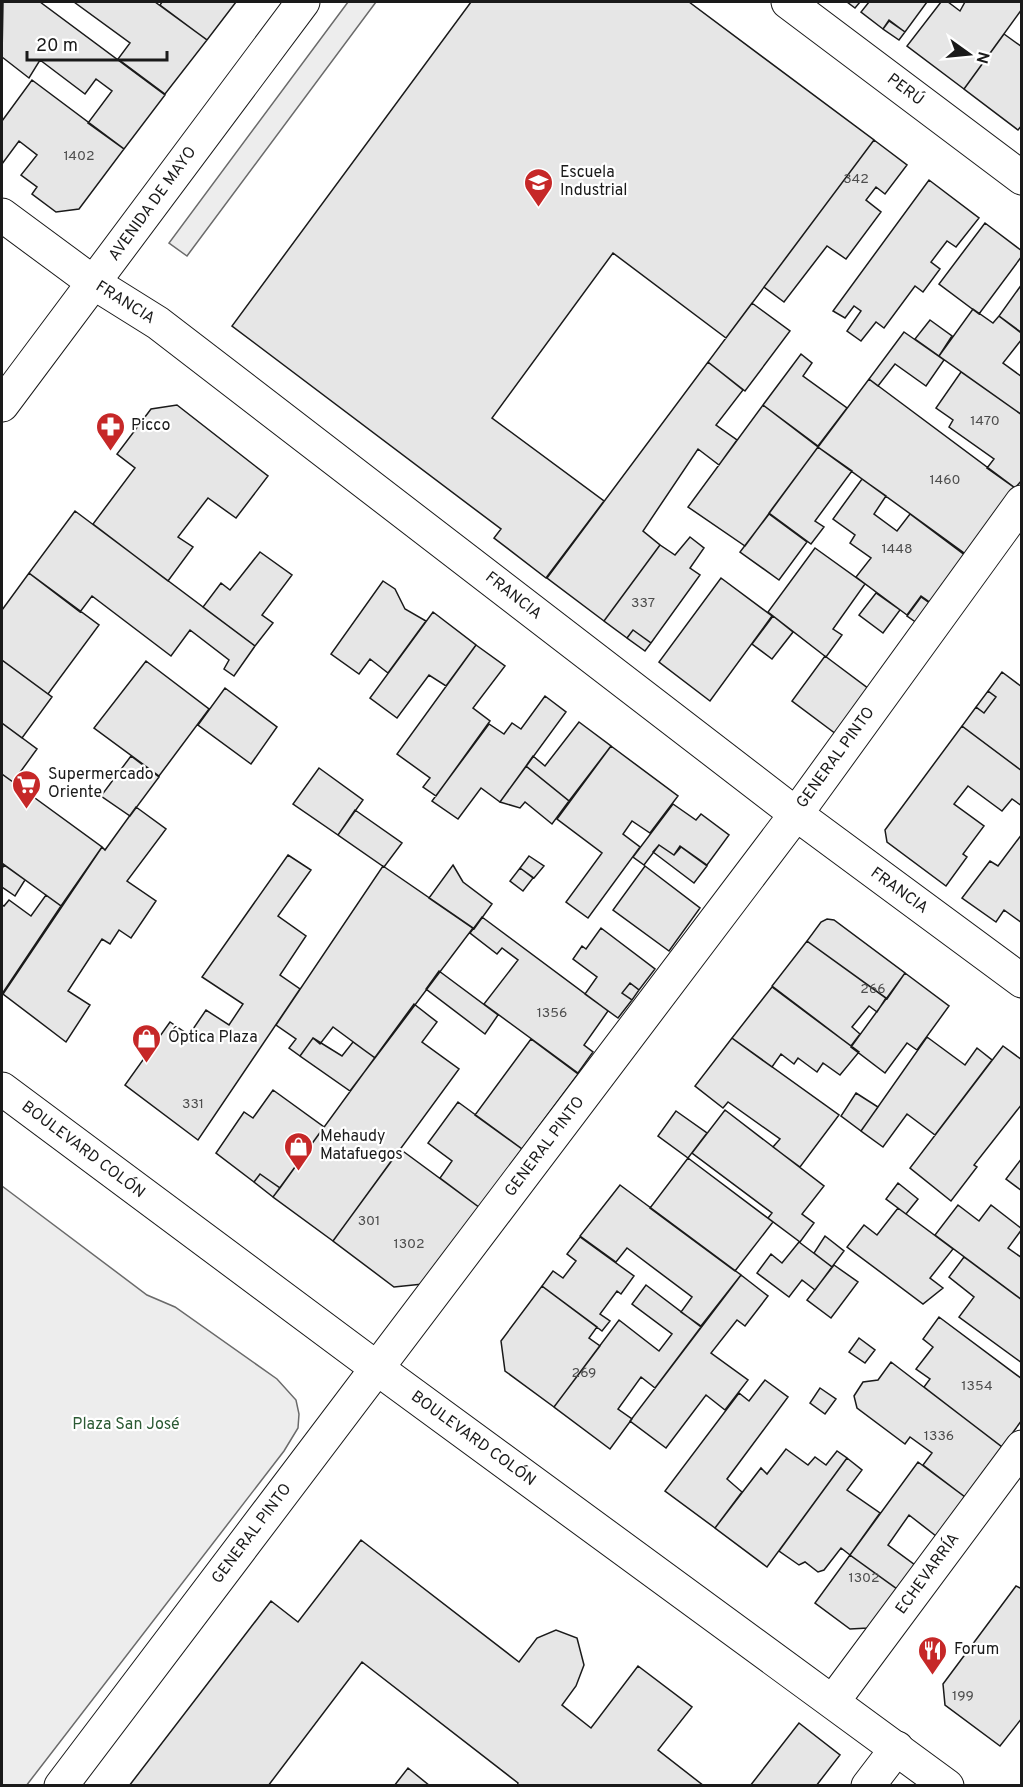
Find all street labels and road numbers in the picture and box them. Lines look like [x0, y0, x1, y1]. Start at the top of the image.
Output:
street label: PERÚ [883, 68, 929, 110]
street label: AVENIDA DE MAYO [105, 143, 201, 265]
street label: FRANCIA [92, 277, 159, 329]
street label: FRANCIA [481, 568, 545, 624]
street label: GENERAL PINTO [792, 703, 880, 813]
street label: FRANCIA [866, 863, 932, 919]
street label: GENERAL PINTO [501, 1093, 589, 1201]
street label: BOULEVARD COLÓN [17, 1095, 150, 1203]
street label: BOULEVARD COLÓN [407, 1385, 541, 1491]
street label: GENERAL PINTO [208, 1480, 296, 1588]
street label: ECHEVARRÍA [890, 1528, 964, 1619]

